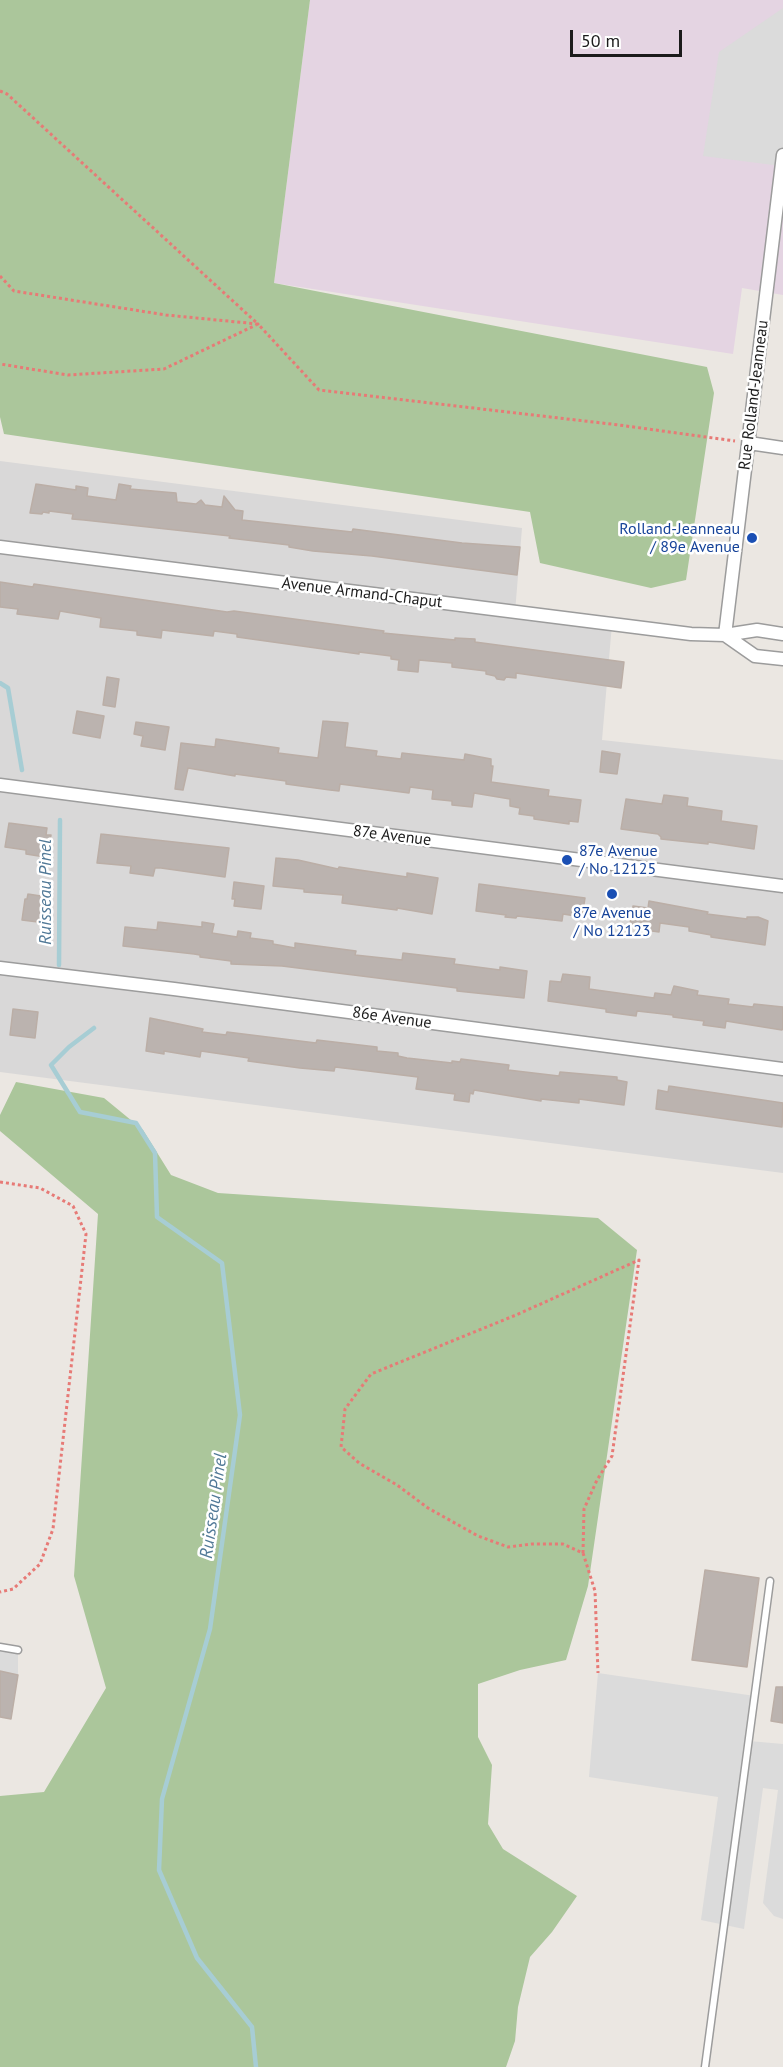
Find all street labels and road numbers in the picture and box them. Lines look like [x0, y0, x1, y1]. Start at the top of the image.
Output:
street label: Rue Rolland-Jeanneau [735, 319, 773, 471]
street label: Avenue Armand-Chaput [281, 574, 443, 612]
street label: 87e Avenue [352, 822, 432, 850]
street label: 86e Avenue [351, 1003, 433, 1033]

